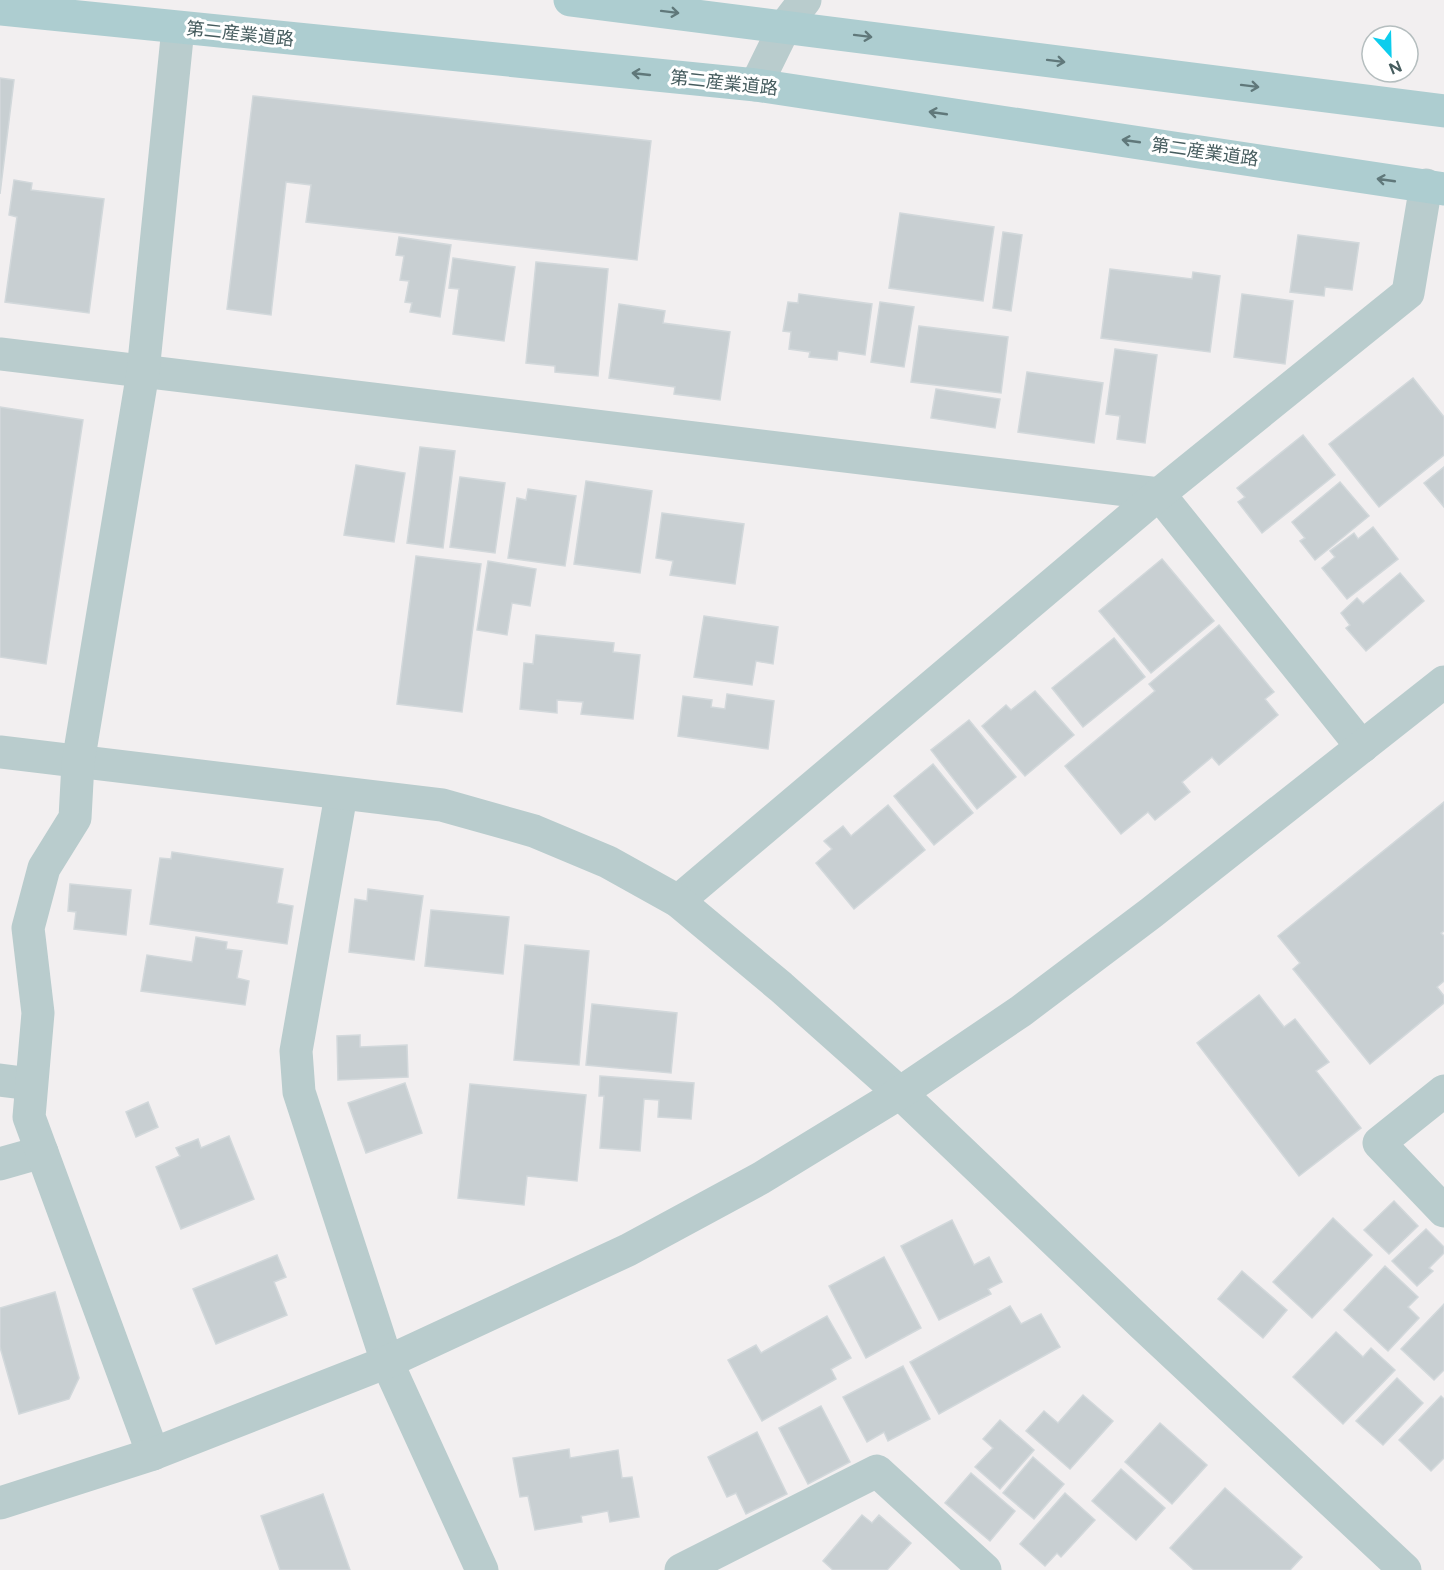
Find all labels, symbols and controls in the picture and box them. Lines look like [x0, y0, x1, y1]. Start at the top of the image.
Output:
one-way arrow [659, 7, 679, 18]
street label: 第二産業道路 [185, 17, 295, 51]
north arrow [1360, 24, 1420, 84]
one-way arrow [853, 30, 872, 41]
one-way arrow [1046, 56, 1066, 67]
text: N [1386, 56, 1405, 79]
street label: 第二産業道路 [669, 66, 779, 100]
one-way arrow [631, 68, 651, 79]
one-way arrow [1239, 81, 1259, 92]
one-way arrow [929, 107, 949, 118]
street label: 第二産業道路 [1150, 134, 1260, 170]
one-way arrow [1122, 136, 1141, 147]
one-way arrow [1377, 174, 1397, 185]

